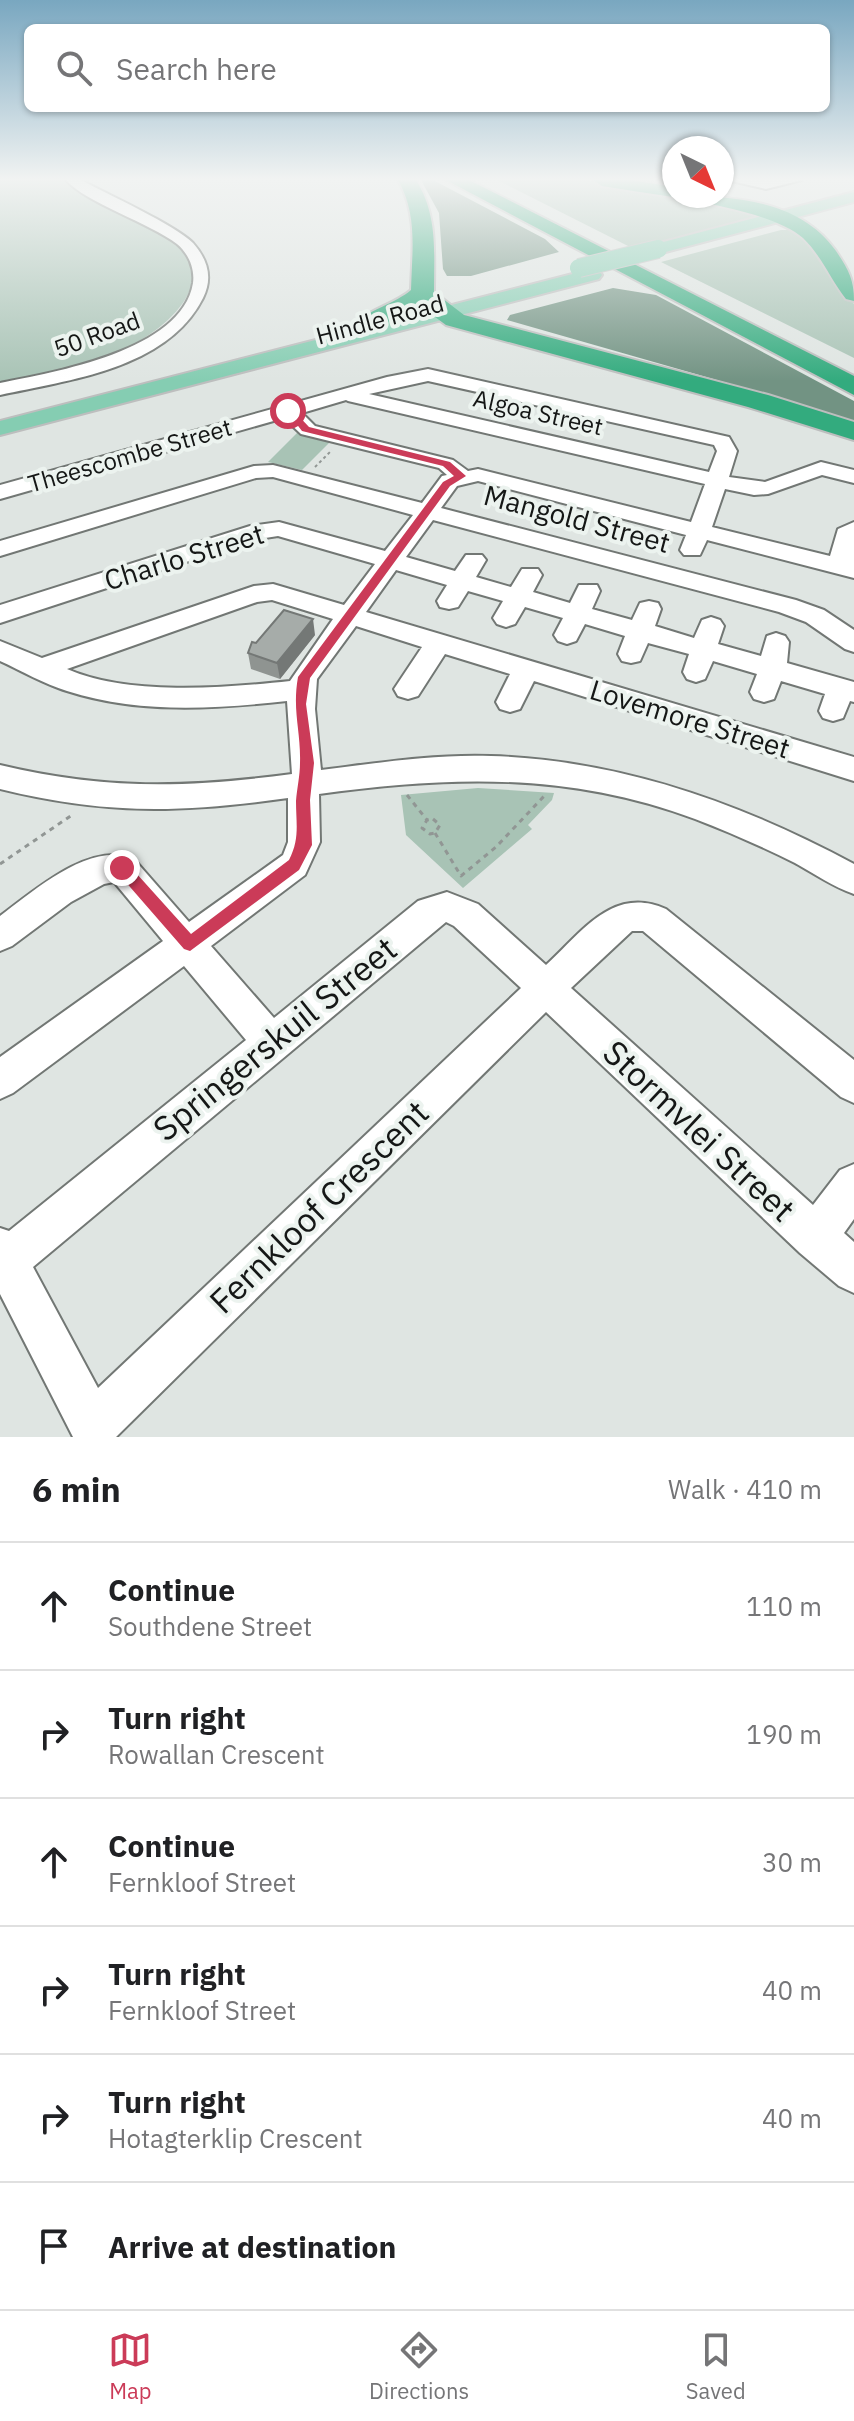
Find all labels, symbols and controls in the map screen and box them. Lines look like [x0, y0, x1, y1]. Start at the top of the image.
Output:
search box [24, 24, 830, 112]
icon: search [52, 46, 96, 90]
text: Search here [116, 49, 277, 88]
north arrow [662, 136, 734, 208]
street label: Hindle Road [312, 287, 447, 351]
street label: 50 Road [49, 304, 144, 364]
street label: Algoa Street [470, 382, 606, 442]
route start [270, 393, 306, 429]
street label: Theescombe Street [24, 411, 235, 499]
street label: Mangold Street [480, 476, 674, 561]
street label: Charlo Street [99, 515, 268, 598]
street label: Lovemore Street [586, 671, 795, 767]
route end [104, 850, 140, 886]
street label: Springerskuil Street [144, 926, 405, 1150]
street label: Stormvlei Street [594, 1030, 805, 1231]
street label: Fernkloof Crescent [199, 1090, 437, 1322]
text: 6 min [32, 1467, 121, 1511]
text: Walk · 410 m [668, 1472, 822, 1506]
text: Continue [108, 1570, 235, 1609]
icon: ahead [32, 1584, 76, 1628]
text: 110 m [746, 1589, 822, 1623]
text: Southdene Street [108, 1609, 312, 1643]
text: Turn right [108, 1698, 246, 1737]
icon: right [32, 1712, 76, 1756]
text: 190 m [746, 1717, 822, 1751]
text: Rowallan Crescent [108, 1737, 325, 1771]
text: Continue [108, 1826, 235, 1865]
icon: ahead [32, 1840, 76, 1884]
text: 30 m [762, 1845, 822, 1879]
text: Fernkloof Street [108, 1865, 296, 1899]
text: Turn right [108, 1954, 246, 1993]
icon: right [32, 1968, 76, 2012]
text: 40 m [762, 1973, 822, 2007]
text: Fernkloof Street [108, 1993, 296, 2027]
text: Turn right [108, 2082, 246, 2121]
icon: right [32, 2096, 76, 2140]
text: 40 m [762, 2101, 822, 2135]
text: Hotagterklip Crescent [108, 2121, 363, 2155]
icon: arrive [32, 2224, 76, 2268]
text: Arrive at destination [108, 2227, 396, 2266]
tab: Map [108, 2328, 152, 2405]
tab: Directions [369, 2328, 469, 2405]
tab: Saved [686, 2328, 746, 2405]

